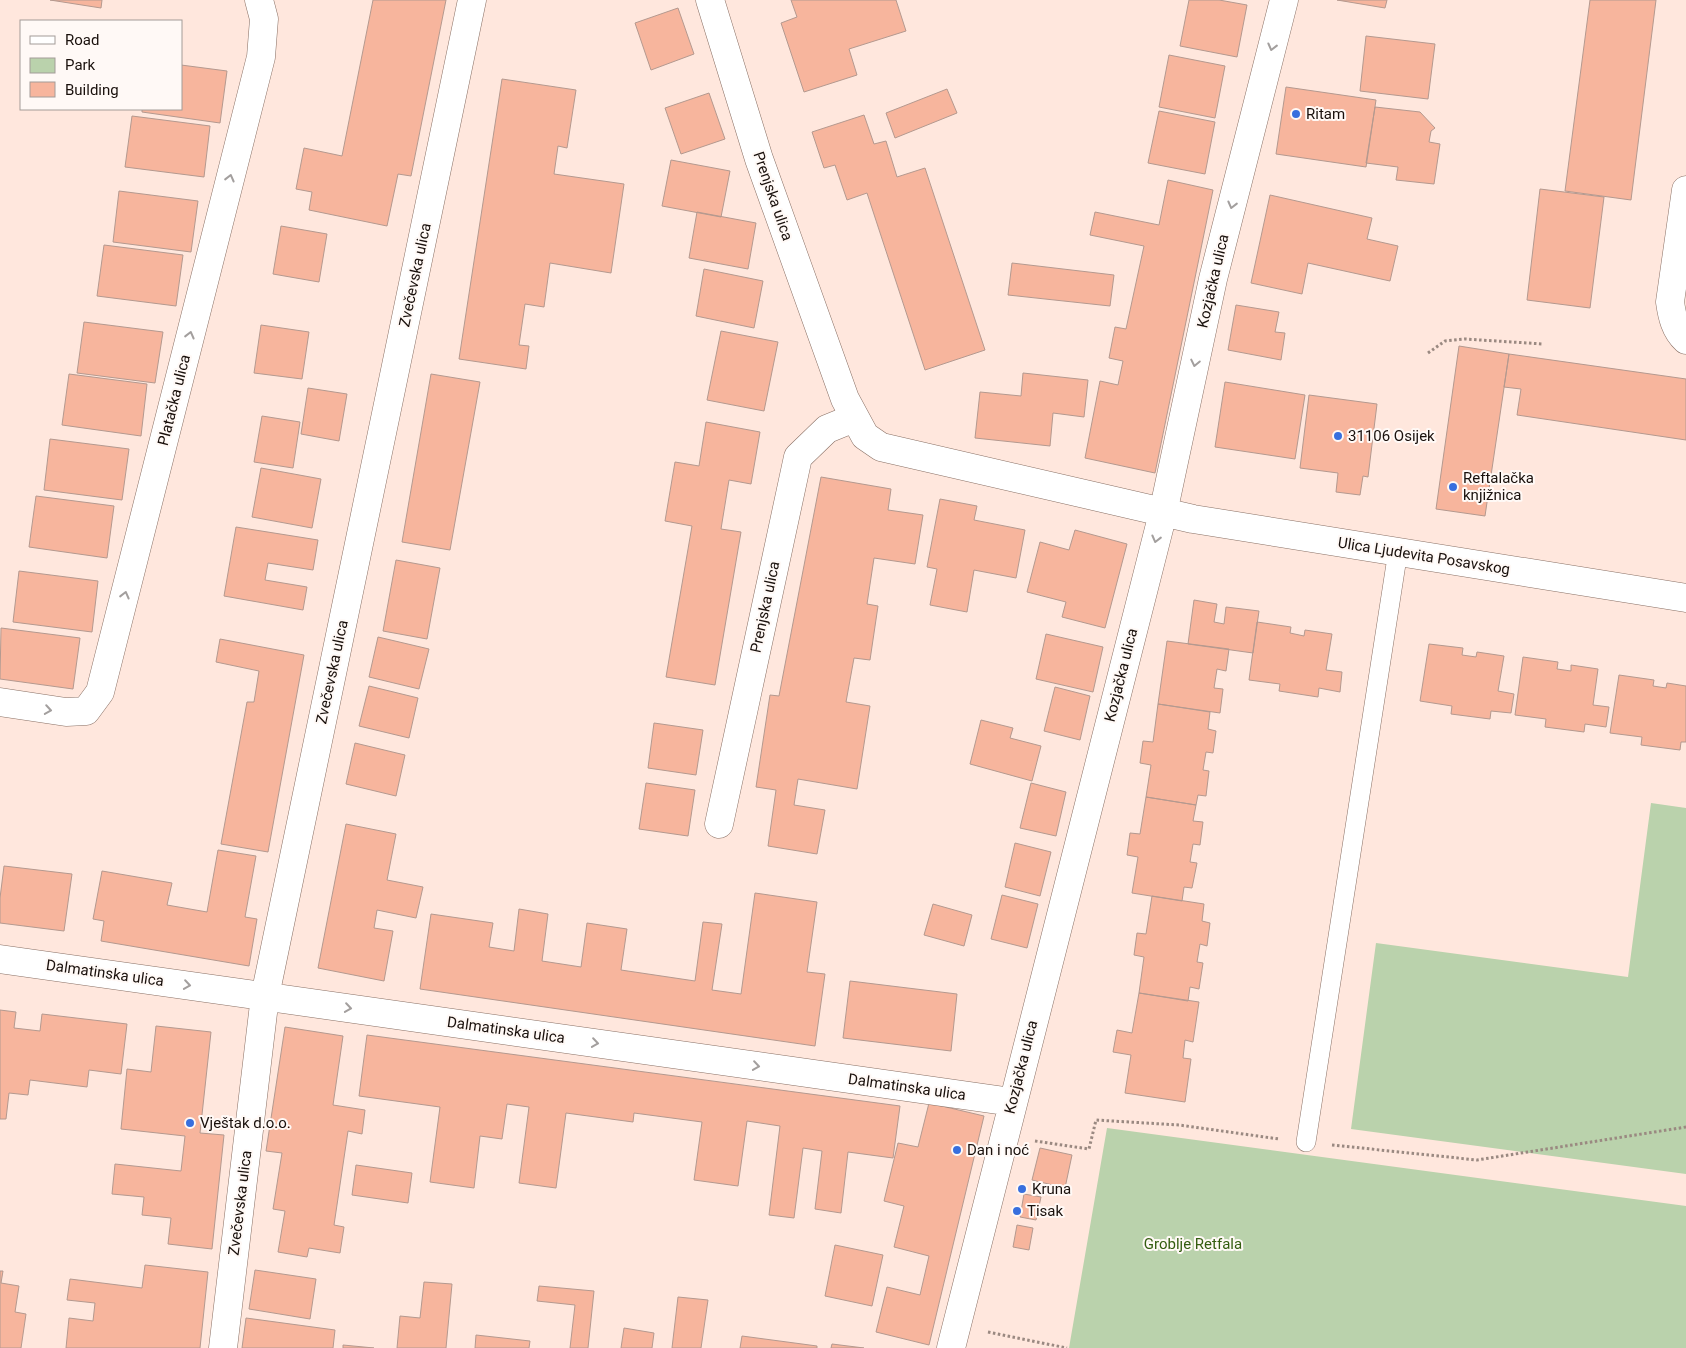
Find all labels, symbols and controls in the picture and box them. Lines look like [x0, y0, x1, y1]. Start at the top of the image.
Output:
legend [20, 20, 182, 110]
text: Road [65, 31, 99, 49]
one-way arrow [1267, 43, 1278, 52]
text: Park [65, 56, 96, 74]
text: Building [65, 81, 119, 99]
place label: Ritam [1306, 105, 1345, 123]
marker: Ritam [1290, 108, 1302, 120]
street label: Prenjska ulica [749, 149, 797, 243]
one-way arrow [224, 173, 235, 182]
one-way arrow [1227, 200, 1238, 209]
street label: Zvečevska ulica [395, 221, 435, 329]
street label: Kozjačka ulica [1193, 232, 1233, 330]
one-way arrow [185, 332, 195, 340]
street label: Platačka ulica [154, 353, 194, 447]
one-way arrow [1190, 358, 1201, 367]
place label: 31106 Osijek [1348, 427, 1435, 445]
marker: 31106 Osijek [1332, 430, 1344, 442]
place label: Reftalačka knjižnica [1463, 469, 1534, 504]
marker: Reftalačka knjižnica [1447, 481, 1459, 493]
street label: Ulica Ljudevita Posavskog [1337, 533, 1511, 579]
one-way arrow [1152, 534, 1162, 542]
street label: Prenjska ulica [747, 560, 783, 654]
one-way arrow [119, 590, 130, 599]
street label: Zvečevska ulica [312, 618, 352, 726]
street label: Kozjačka ulica [1101, 626, 1141, 724]
one-way arrow [44, 704, 52, 714]
street label: Dalmatinska ulica [45, 956, 165, 990]
one-way arrow [183, 979, 191, 990]
one-way arrow [343, 1002, 352, 1012]
street label: Dalmatinska ulica [446, 1013, 566, 1047]
street label: Kozjačka ulica [1001, 1018, 1041, 1116]
one-way arrow [592, 1037, 600, 1048]
one-way arrow [753, 1060, 761, 1071]
street label: Dalmatinska ulica [847, 1070, 967, 1104]
place label: Vještak d.o.o. [200, 1114, 291, 1132]
marker: Vještak d.o.o. [184, 1117, 196, 1129]
place label: Dan i noć [967, 1141, 1029, 1159]
marker: Dan i noć [951, 1144, 963, 1156]
street label: Zvečevska ulica [225, 1149, 255, 1257]
place label: Kruna [1032, 1180, 1071, 1198]
marker: Kruna [1016, 1183, 1028, 1195]
place label: Tisak [1027, 1202, 1063, 1220]
marker: Tisak [1011, 1205, 1023, 1217]
park label: Groblje Retfala [1144, 1235, 1242, 1253]

